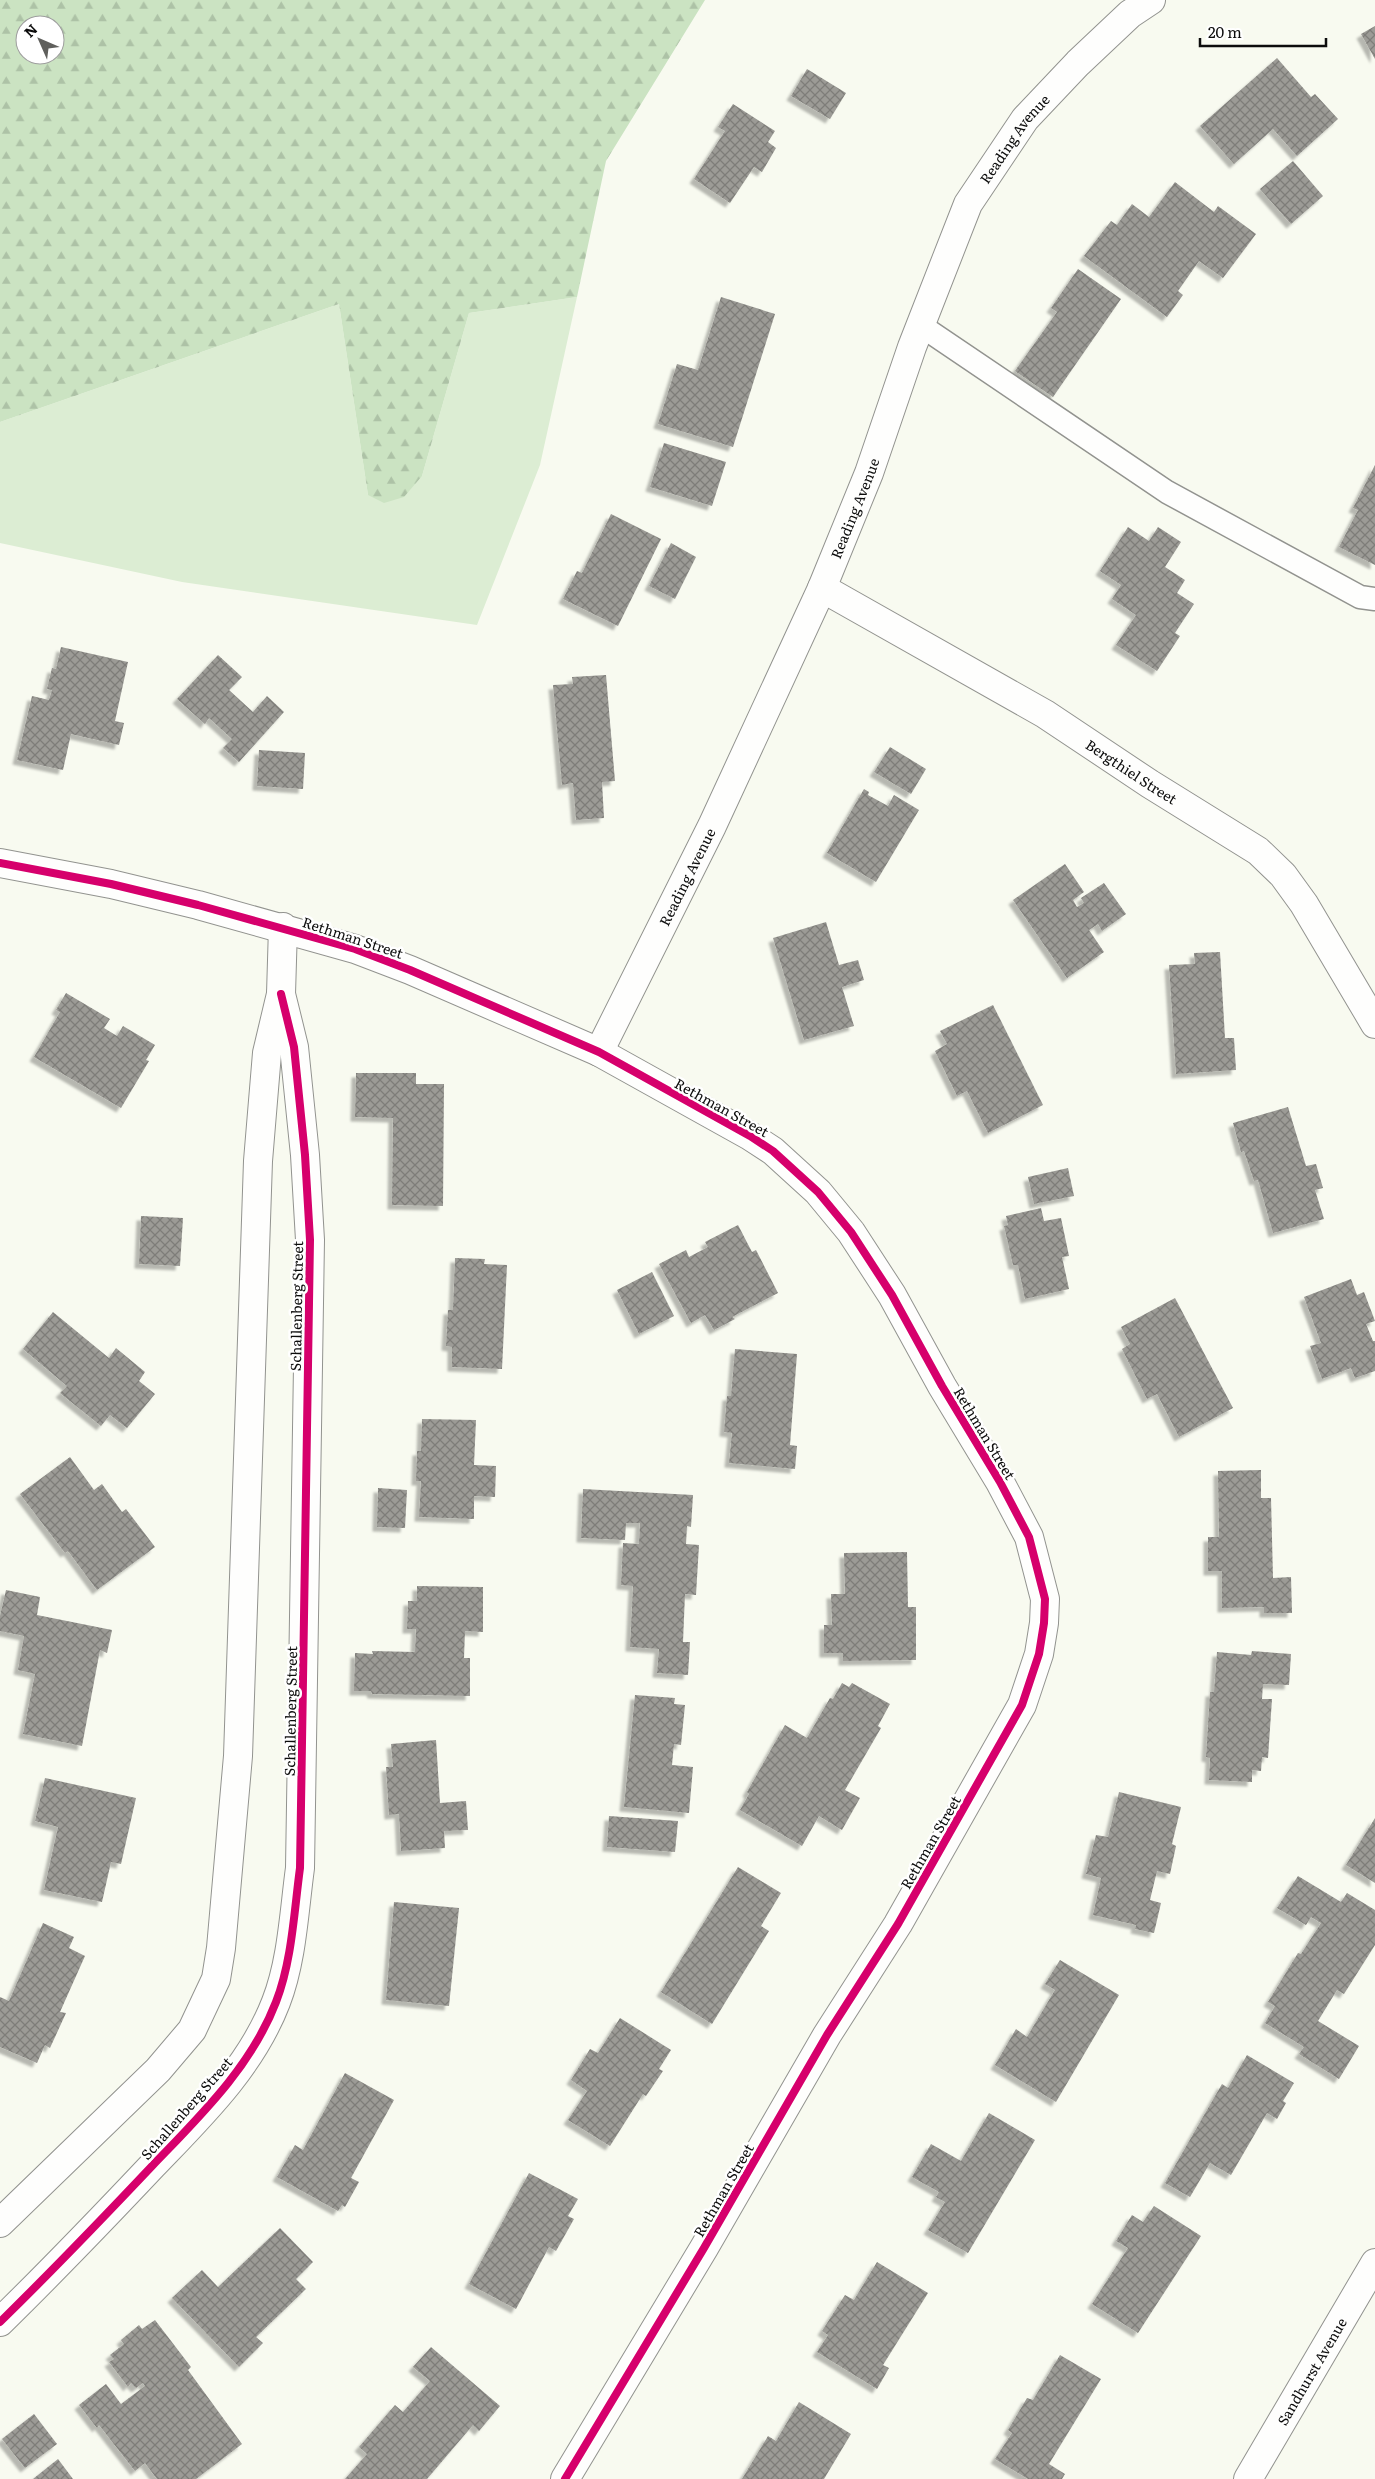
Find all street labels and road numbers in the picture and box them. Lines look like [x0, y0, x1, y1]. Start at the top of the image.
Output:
street label: Reading Avenue [975, 89, 1054, 187]
street label: Reading Avenue [825, 455, 883, 562]
street label: Bergthiel Street [1082, 734, 1181, 809]
street label: Reading Avenue [654, 824, 719, 929]
street label: Rethman Street [300, 911, 406, 963]
street label: Rethman Street [671, 1073, 773, 1141]
street label: Schallenberg Street [285, 1240, 307, 1371]
street label: Rethman Street [949, 1383, 1021, 1483]
street label: Schallenberg Street [279, 1645, 301, 1776]
street label: Rethman Street [895, 1791, 965, 1892]
street label: Schallenberg Street [136, 2052, 236, 2164]
street label: Rethman Street [688, 2139, 758, 2240]
street label: Sandhurst Avenue [1272, 2314, 1351, 2429]

